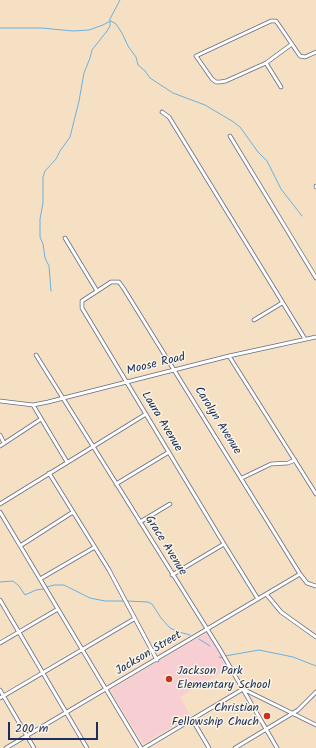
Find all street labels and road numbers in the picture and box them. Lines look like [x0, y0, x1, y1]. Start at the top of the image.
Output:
street label: Moose Road [125, 351, 187, 379]
street label: Carolyn Avenue [190, 384, 244, 458]
street label: Laura Avenue [137, 389, 185, 455]
street label: Grace Avenue [141, 513, 189, 579]
street label: Jackson Street [113, 629, 185, 679]

